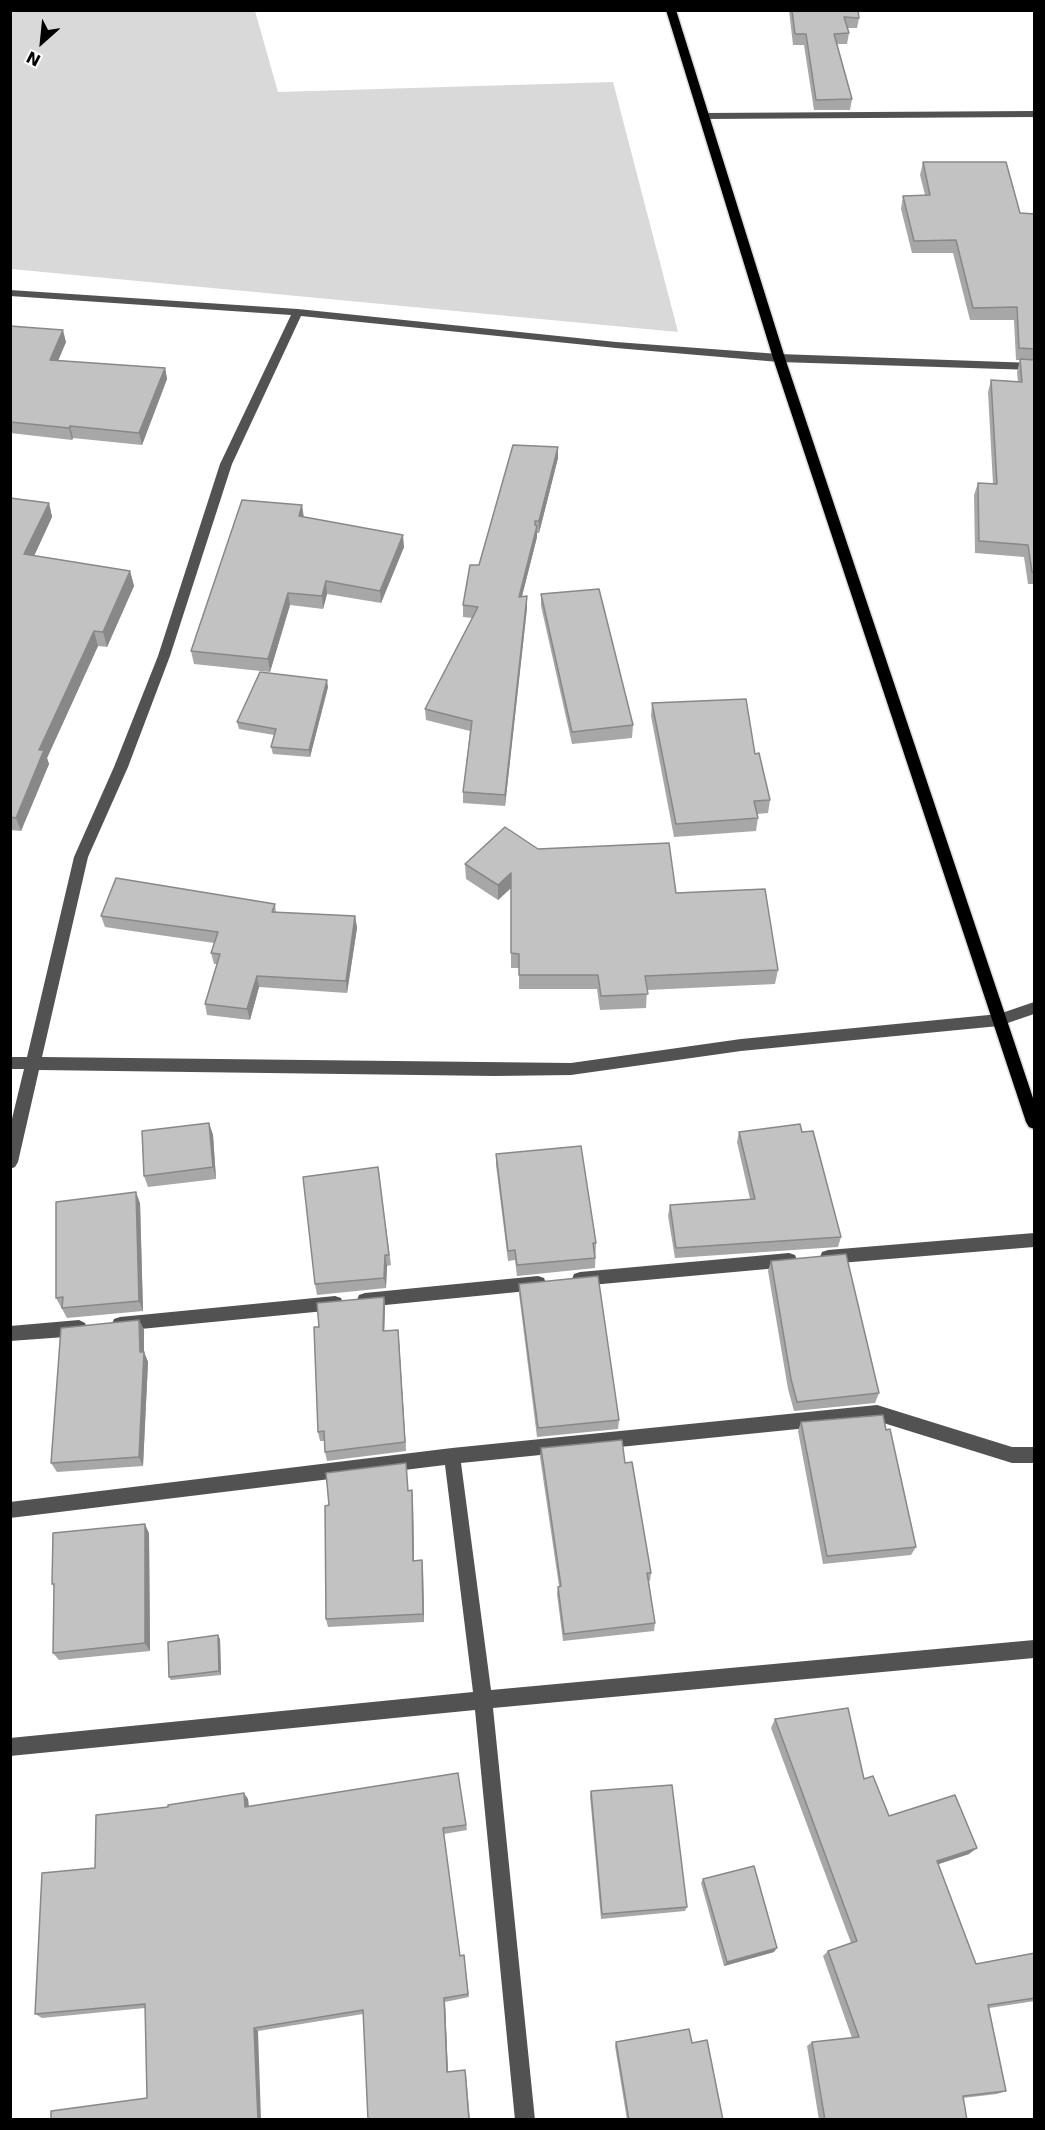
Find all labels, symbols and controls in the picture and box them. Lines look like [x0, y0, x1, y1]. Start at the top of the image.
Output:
north arrow [12, 12, 72, 72]
text: N [23, 47, 44, 70]

